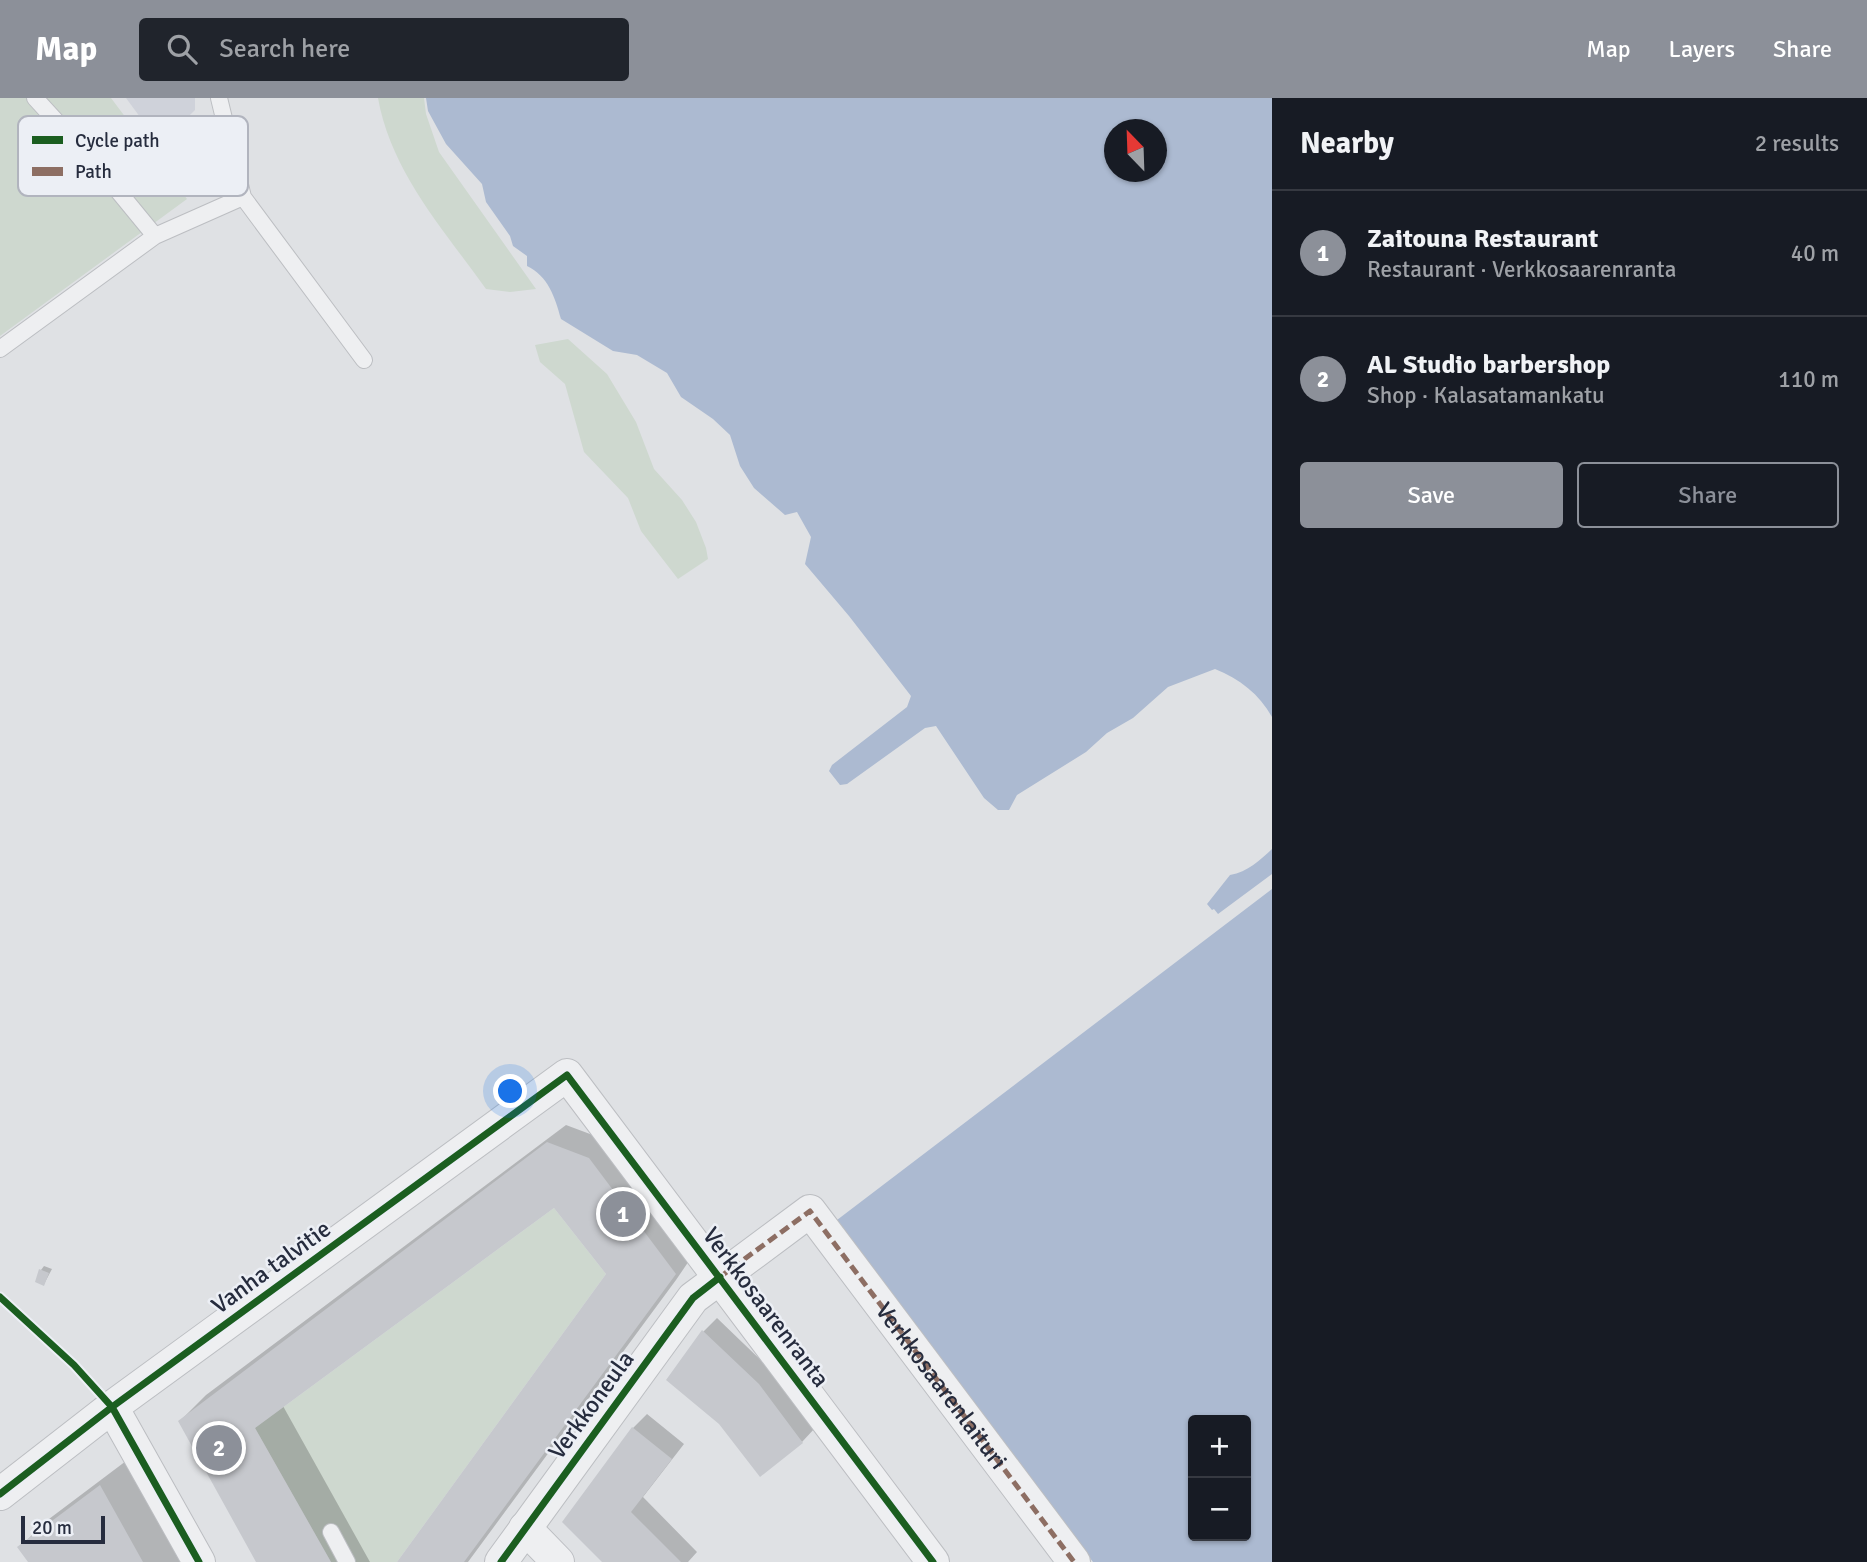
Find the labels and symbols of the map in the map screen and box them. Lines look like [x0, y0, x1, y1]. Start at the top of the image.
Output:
legend [18, 116, 248, 196]
north arrow [1104, 119, 1167, 182]
text: Cycle path [75, 129, 160, 153]
text: Path [75, 160, 112, 184]
your location [493, 1074, 527, 1108]
pin: 1 [600, 1188, 646, 1240]
street label: Vanha talvitie [206, 1214, 336, 1320]
street label: Verkkosaarenranta [696, 1221, 836, 1393]
street label: Verkkosaarenlaituri [869, 1297, 1014, 1475]
street label: Verkkoneula [542, 1345, 640, 1465]
pin: 2 [196, 1422, 242, 1474]
scale bar [21, 1513, 105, 1545]

